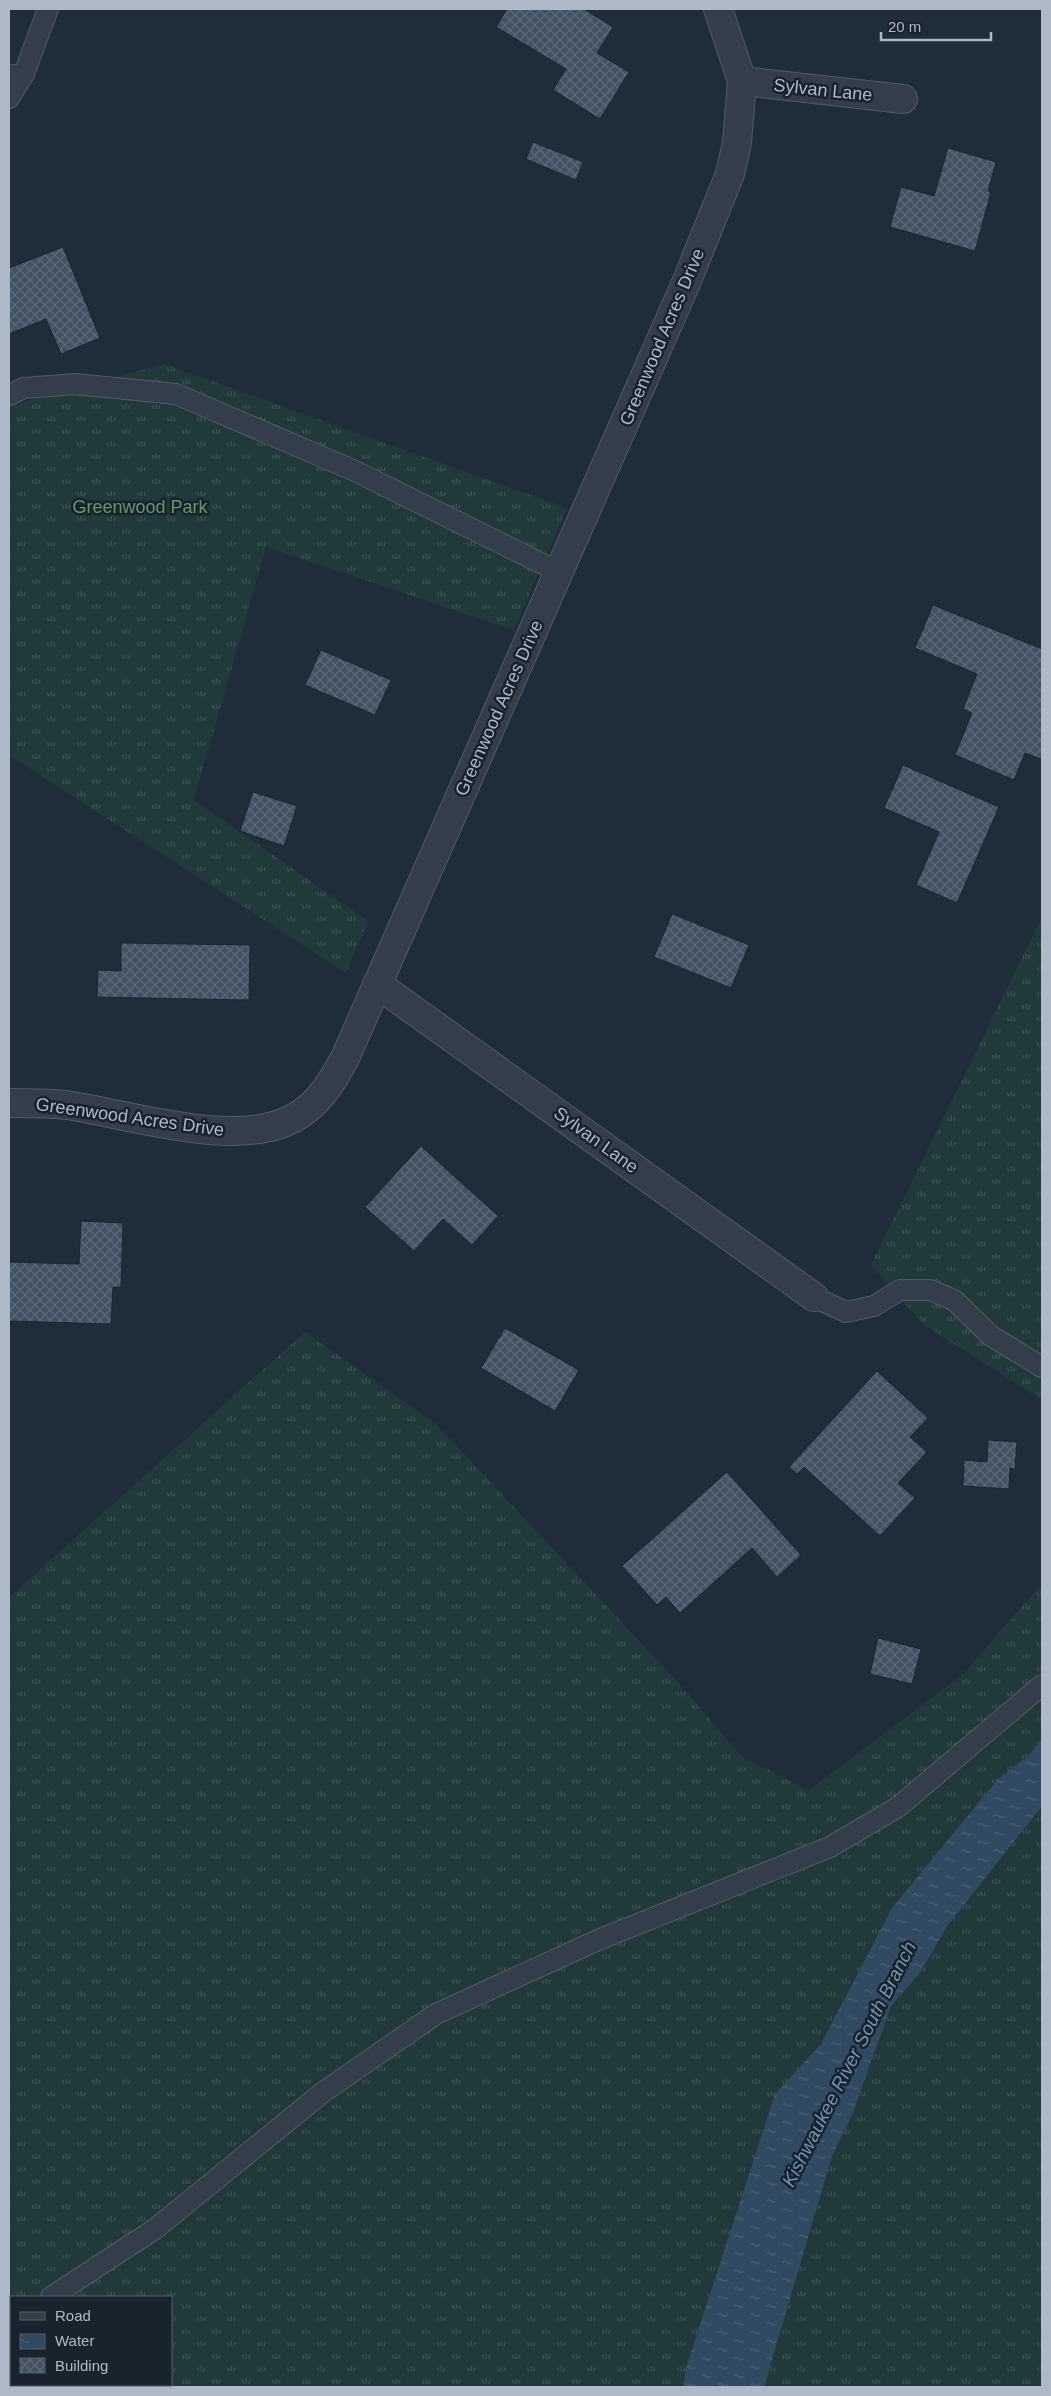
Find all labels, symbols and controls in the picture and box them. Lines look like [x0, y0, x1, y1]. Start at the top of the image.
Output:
scale bar [881, 10, 991, 42]
text: 20 m [888, 18, 921, 35]
street label: Sylvan Lane [773, 75, 873, 105]
street label: Greenwood Acres Drive [616, 246, 708, 428]
park label: Greenwood Park [72, 497, 209, 517]
street label: Greenwood Acres Drive [451, 617, 547, 799]
street label: Greenwood Acres Drive [34, 1094, 226, 1140]
street label: Sylvan Lane [550, 1103, 642, 1177]
water label: Kishwaukee River South Branch [778, 1938, 920, 2190]
legend [10, 2296, 172, 2386]
text: Road [55, 2307, 91, 2324]
text: Water [55, 2332, 94, 2349]
text: Building [55, 2357, 108, 2374]

